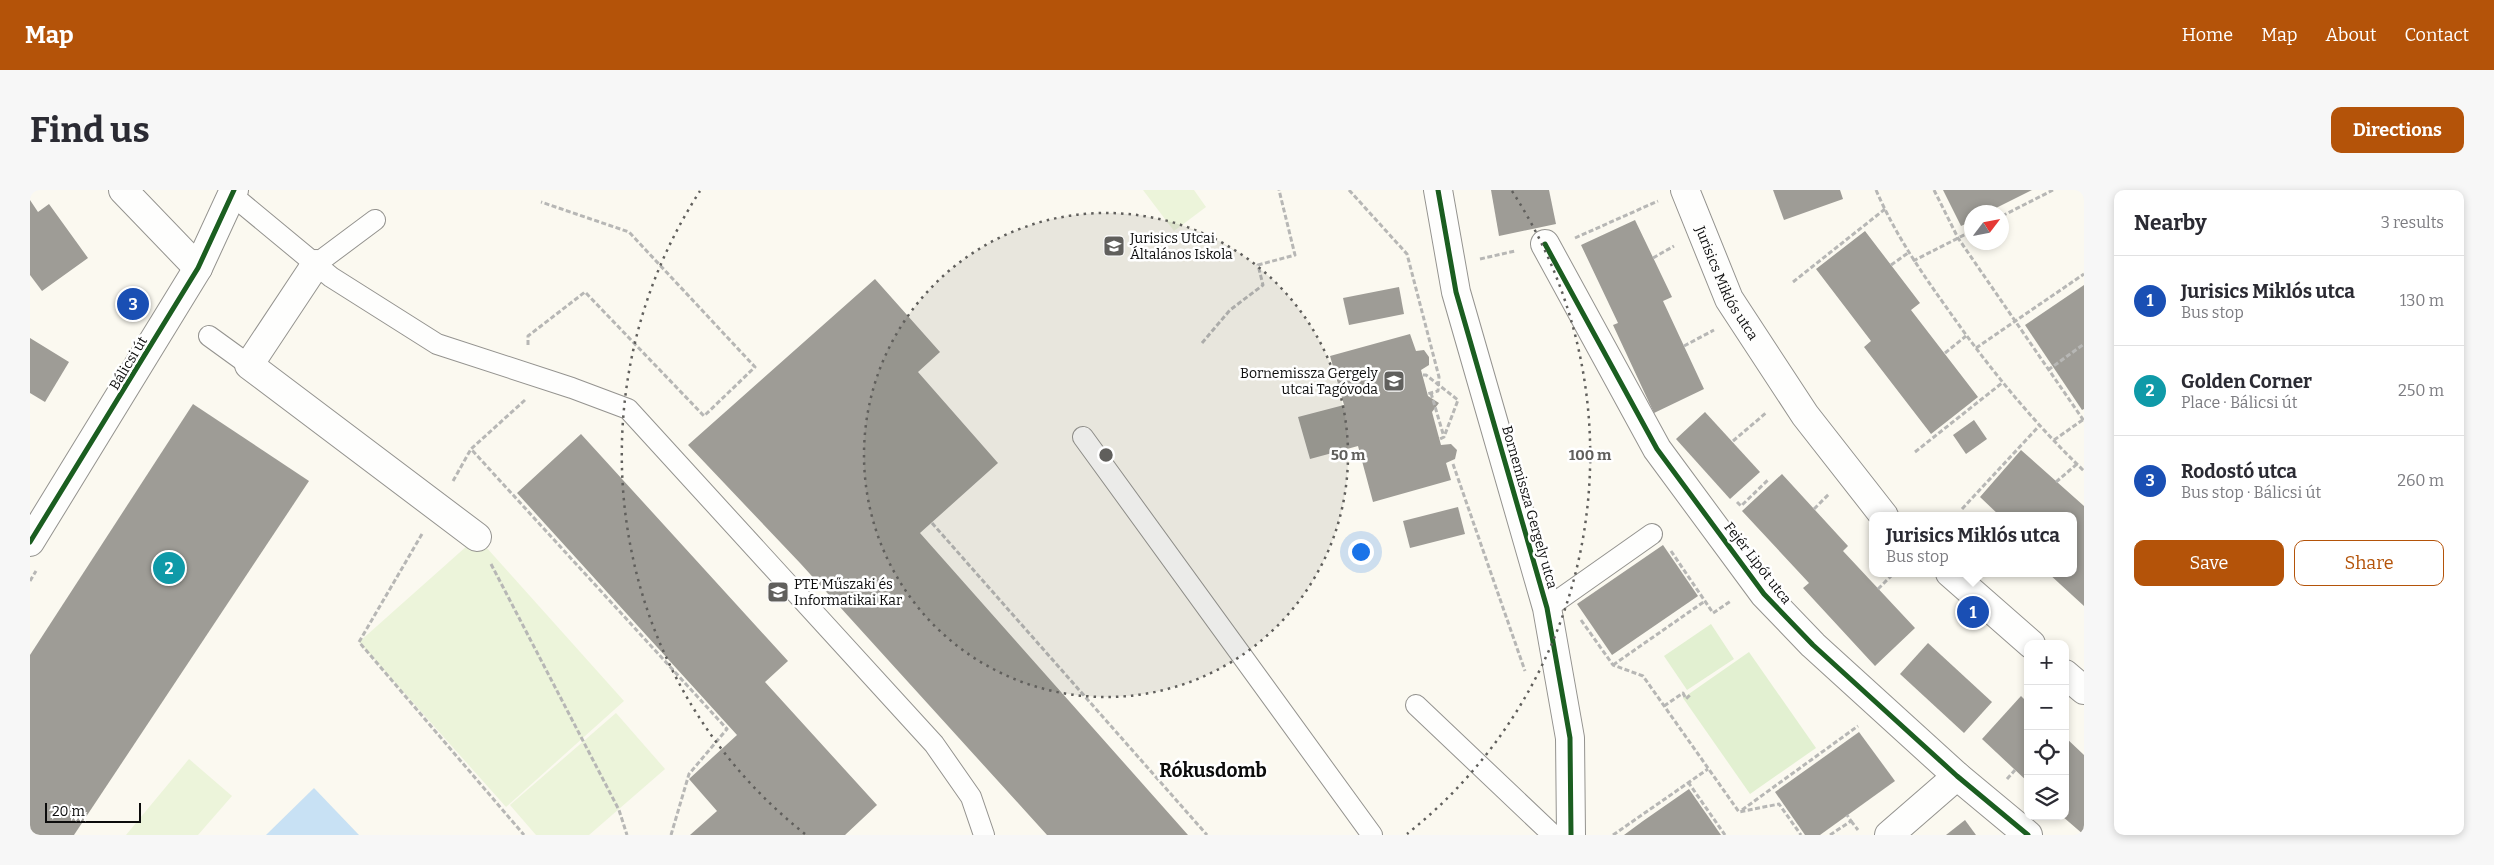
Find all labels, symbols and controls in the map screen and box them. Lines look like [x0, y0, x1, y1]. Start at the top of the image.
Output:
text: Map [25, 21, 74, 49]
text: Home [2182, 24, 2233, 46]
text: Map [2261, 24, 2297, 46]
text: About [2325, 24, 2376, 46]
text: Contact [2404, 24, 2469, 46]
button: Directions [2331, 107, 2464, 153]
text: Find us [30, 109, 150, 151]
north arrow [1964, 205, 2009, 250]
text: Nearby [2134, 210, 2207, 236]
text: 3 results [2381, 213, 2444, 232]
street label: Jurisics Miklós utca [1691, 223, 1762, 344]
place label: Jurisics Utcai Általános Iskola [1129, 230, 1233, 263]
school or university icon: Jurisics Utcai Általános Iskola [1102, 234, 1126, 258]
text: Jurisics Miklós utca [2181, 280, 2355, 303]
pin: 3 [117, 285, 149, 323]
text: 1 [2147, 291, 2153, 310]
text: 130 m [2400, 291, 2444, 310]
text: Bus stop [2181, 303, 2244, 322]
street label: Bálicsi út [106, 334, 151, 393]
place label: Bornemissza Gergely utcai Tagóvoda [1240, 365, 1379, 398]
school or university icon: Bornemissza Gergely utcai Tagóvoda [1382, 369, 1406, 393]
text: Golden Corner [2181, 370, 2312, 393]
text: 2 [2145, 381, 2155, 400]
text: 250 m [2398, 381, 2444, 400]
text: Place · Bálicsi út [2181, 393, 2298, 412]
street label: Bornemissza Gergely utca [1498, 424, 1561, 591]
centre of rings [1097, 446, 1115, 464]
text: 50 m [1331, 446, 1366, 464]
text: 100 m [1569, 446, 1612, 464]
text: Rodostó utca [2181, 460, 2297, 483]
text: 3 [2145, 471, 2155, 490]
text: 260 m [2397, 471, 2444, 490]
text: Bus stop · Bálicsi út [2181, 483, 2321, 502]
popup [1869, 512, 2077, 577]
street label: Fejér Lipót utca [1720, 519, 1795, 608]
text: Jurisics Miklós utca [1886, 524, 2060, 547]
your location [1348, 539, 1374, 565]
button: Save [2134, 540, 2284, 586]
button: Share [2294, 540, 2444, 586]
text: Bus stop [1886, 547, 1949, 566]
pin: 2 [153, 549, 185, 587]
place label: PTE Műszaki és Informatikai Kar [794, 576, 902, 609]
school or university icon: PTE Műszaki és Informatikai Kar [766, 580, 790, 604]
pin: 1 [1957, 593, 1989, 631]
map controls [2024, 640, 2069, 820]
button: + [2024, 640, 2069, 685]
button: − [2024, 685, 2069, 730]
button: locate [2024, 730, 2069, 775]
district label: Rókusdomb [1159, 759, 1267, 782]
button: layers [2024, 775, 2069, 820]
scale bar [45, 800, 141, 823]
text: 20 m [52, 803, 85, 820]

